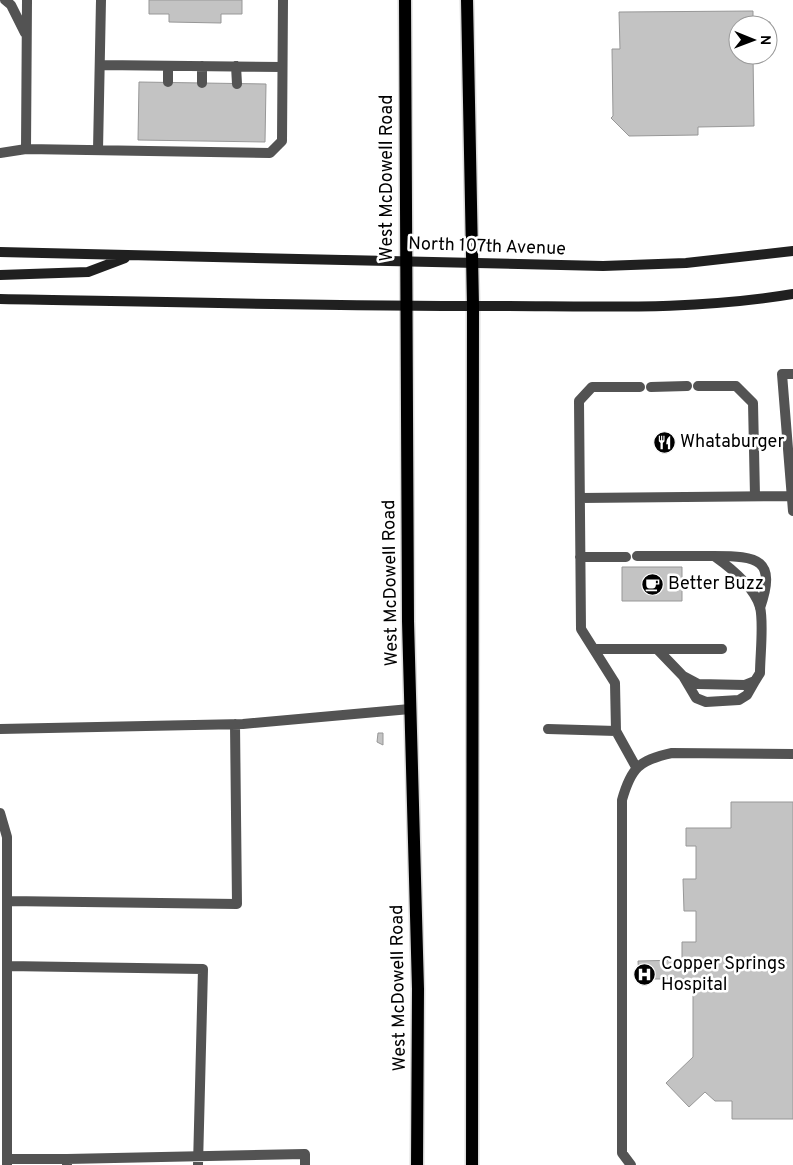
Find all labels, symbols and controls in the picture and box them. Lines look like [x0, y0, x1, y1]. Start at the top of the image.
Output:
north arrow [728, 15, 778, 65]
text: N [756, 35, 773, 45]
street label: West McDowell Road [376, 95, 399, 261]
street label: North 107th Avenue [408, 233, 566, 261]
restaurant icon: Whataburger [652, 430, 676, 454]
place label: Whataburger [680, 431, 784, 454]
street label: West McDowell Road [378, 499, 404, 667]
cafe icon: Better Buzz [640, 572, 664, 596]
place label: Better Buzz [668, 573, 764, 596]
street label: West McDowell Road [386, 904, 412, 1072]
place label: Copper Springs Hospital [661, 953, 786, 997]
hospital icon: Copper Springs Hospital [633, 962, 657, 986]

